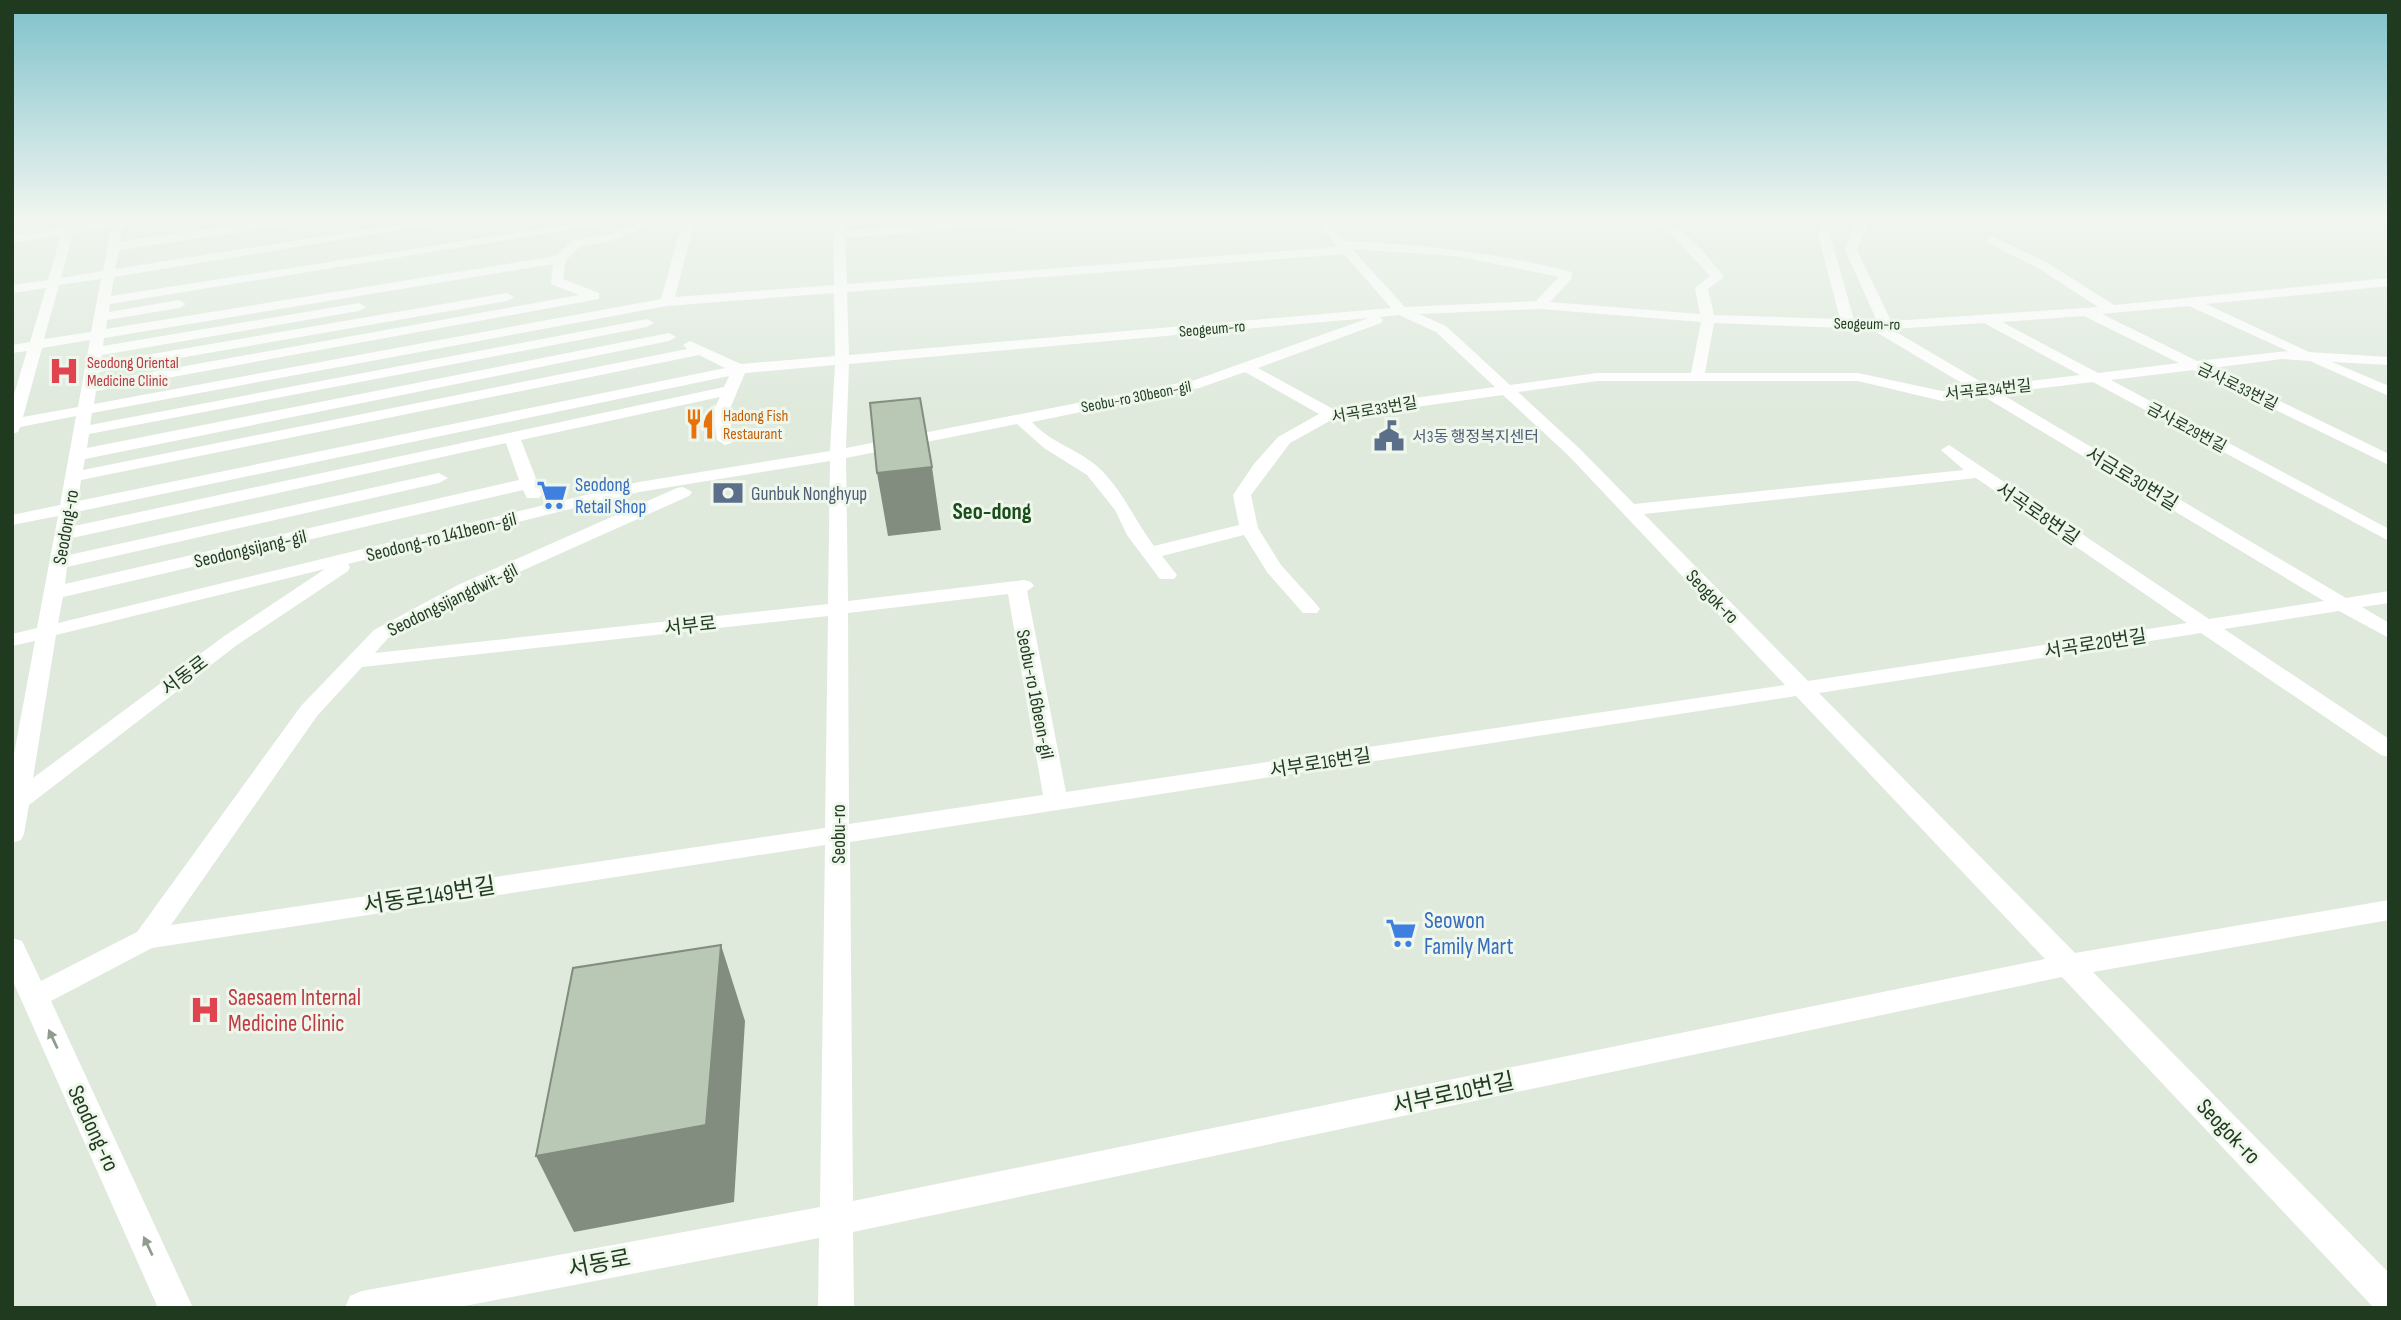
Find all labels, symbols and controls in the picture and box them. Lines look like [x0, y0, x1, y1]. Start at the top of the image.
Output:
street label: Seogeum-ro [1834, 314, 1900, 335]
street label: Seogeum-ro [1178, 317, 1246, 342]
hospital icon: Seodong Oriental Medicine Clinic [47, 354, 81, 388]
place label: Seodong Oriental Medicine Clinic [87, 354, 179, 391]
street label: 금사로33번길 [2194, 360, 2281, 415]
street label: 서곡로34번길 [1944, 376, 2032, 404]
street label: Seobu-ro 30beon-gil [1080, 377, 1193, 417]
street label: 서곡로33번길 [1330, 394, 1419, 427]
street label: 금사로29번길 [2143, 399, 2229, 457]
restaurant icon: Hadong Fish Restaurant [683, 407, 717, 441]
place label: Hadong Fish Restaurant [723, 407, 788, 444]
public building icon: 서3동 행정복지센터 [1372, 419, 1406, 453]
place label: 서3동 행정복지센터 [1412, 428, 1539, 447]
street label: 서금로30번길 [2081, 443, 2182, 516]
place label: Seodong Retail Shop [575, 474, 646, 519]
bank icon: Gunbuk Nonghyup [711, 476, 745, 510]
supermarket icon: Seodong Retail Shop [535, 478, 569, 512]
street label: 서곡로8번길 [1991, 478, 2083, 551]
place label: Gunbuk Nonghyup [751, 483, 867, 506]
street label: Seodong-ro [49, 488, 84, 566]
district label: Seo-dong [952, 498, 1032, 526]
street label: Seodong-ro 141beon-gil [364, 508, 519, 567]
street label: Seodongsijang-gil [192, 525, 309, 574]
street label: Seodongsijangdwit-gil [384, 559, 521, 642]
street label: Seogok-ro [1681, 565, 1743, 629]
street label: 서부로 [663, 612, 717, 641]
street label: 서곡로20번길 [2042, 625, 2148, 664]
street label: Seobu-ro 16beon-gil [1011, 628, 1058, 761]
street label: 서동로 [157, 651, 213, 701]
street label: 서부로16번길 [1268, 744, 1373, 783]
street label: Seobu-ro [828, 804, 851, 864]
street label: 서동로149번길 [361, 872, 497, 920]
place label: Seowon Family Mart [1424, 907, 1513, 961]
supermarket icon: Seowon Family Mart [1384, 916, 1418, 950]
place label: Saesaem Internal Medicine Clinic [228, 984, 361, 1038]
hospital icon: Saesaem Internal Medicine Clinic [188, 993, 222, 1027]
one-way arrow [47, 1029, 59, 1049]
street label: 서부로10번길 [1390, 1067, 1517, 1121]
street label: Seodong-ro [61, 1081, 125, 1176]
street label: Seogok-ro [2190, 1093, 2266, 1170]
one-way arrow [142, 1236, 154, 1256]
street label: 서동로 [565, 1244, 633, 1284]

